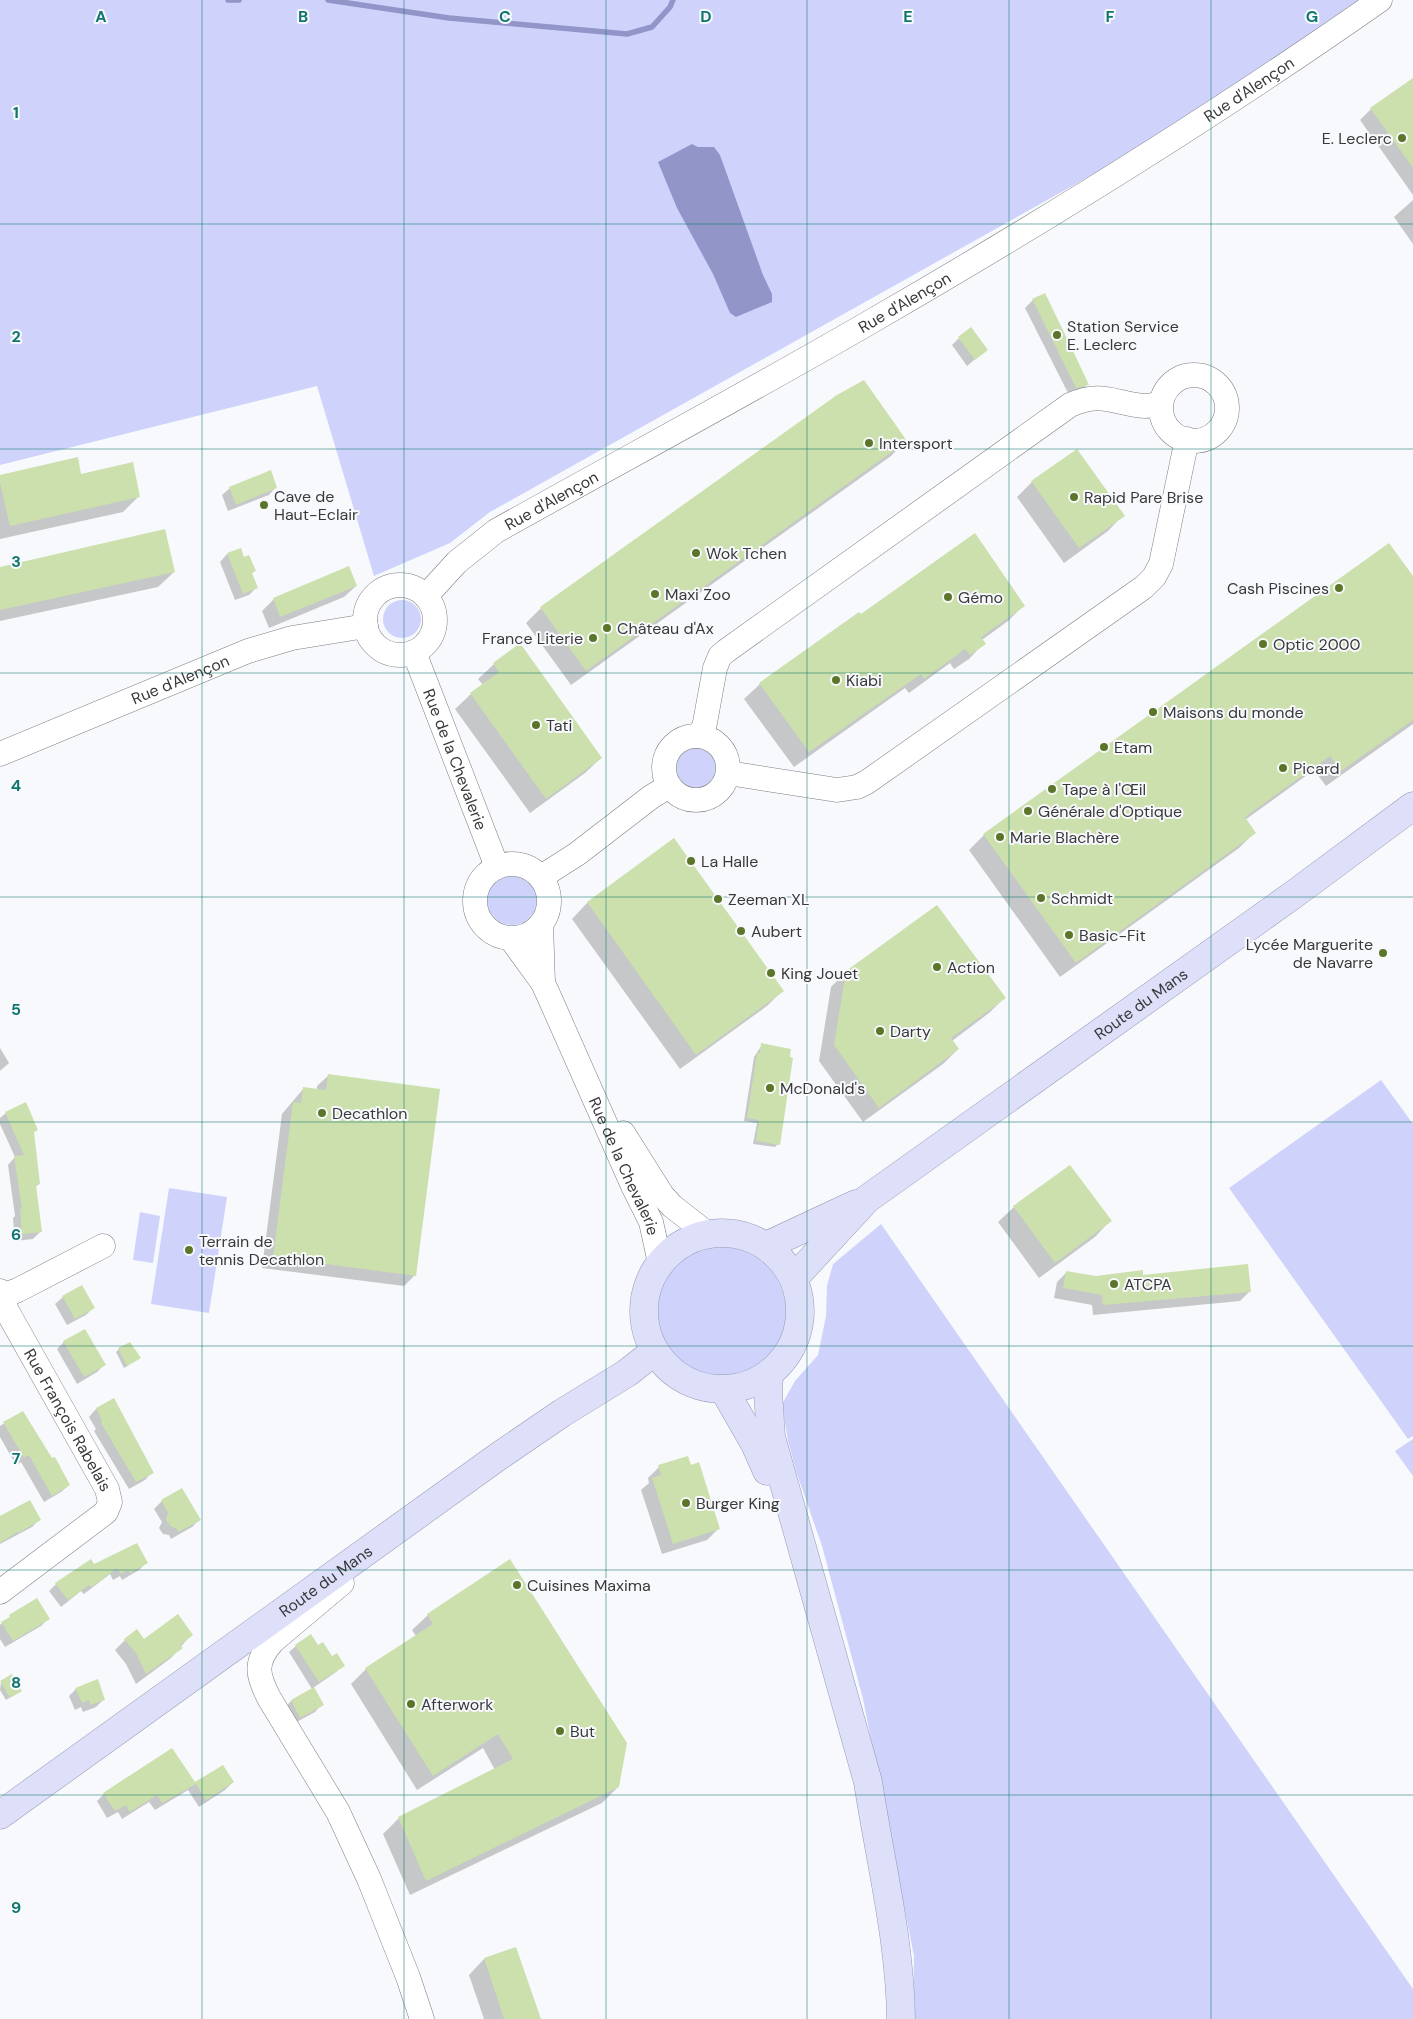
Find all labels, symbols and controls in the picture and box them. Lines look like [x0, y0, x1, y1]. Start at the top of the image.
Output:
text: A [95, 6, 107, 27]
text: B [298, 6, 308, 27]
text: C [499, 6, 511, 27]
text: D [700, 6, 712, 27]
text: E [903, 6, 913, 27]
text: F [1106, 6, 1115, 27]
text: G [1306, 6, 1318, 27]
street label: Rue d'Alençon [1200, 52, 1298, 127]
text: 1 [13, 102, 19, 123]
place label: E. Leclerc [1322, 128, 1392, 149]
marker: E. Leclerc [1396, 132, 1408, 144]
street label: Rue d'Alençon [854, 267, 955, 338]
place label: Station Service E. Leclerc [1067, 316, 1179, 355]
text: 2 [11, 326, 21, 347]
marker: Station Service E. Leclerc [1051, 329, 1063, 341]
place label: Intersport [879, 433, 953, 454]
marker: Intersport [863, 437, 875, 449]
street label: Rue d'Alençon [501, 466, 602, 535]
place label: Cave de Haut-Eclair [274, 486, 358, 525]
place label: Rapid Pare Brise [1084, 487, 1203, 508]
marker: Rapid Pare Brise [1068, 491, 1080, 503]
marker: Cave de Haut-Eclair [258, 499, 270, 511]
place label: Wok Tchen [706, 543, 787, 564]
marker: Wok Tchen [690, 547, 702, 559]
text: 3 [11, 551, 21, 572]
place label: Cash Piscines [1227, 578, 1329, 599]
marker: Cash Piscines [1333, 582, 1345, 594]
place label: Maxi Zoo [665, 584, 731, 605]
place label: Gémo [958, 587, 1003, 608]
marker: Maxi Zoo [649, 588, 661, 600]
marker: Gémo [942, 591, 954, 603]
place label: Château d'Ax [617, 618, 714, 639]
marker: Château d'Ax [601, 622, 613, 634]
place label: France Literie [482, 628, 583, 649]
marker: France Literie [587, 632, 599, 644]
place label: Optic 2000 [1273, 634, 1361, 655]
marker: Optic 2000 [1257, 638, 1269, 650]
street label: Rue d'Alençon [128, 650, 232, 709]
place label: Kiabi [846, 670, 882, 691]
marker: Kiabi [830, 674, 842, 686]
street label: Rue de la Chevalerie [418, 686, 492, 833]
place label: Maisons du monde [1163, 702, 1304, 723]
marker: Maisons du monde [1147, 706, 1159, 718]
place label: Tati [546, 715, 572, 736]
marker: Tati [530, 719, 542, 731]
place label: Etam [1114, 737, 1152, 758]
marker: Etam [1098, 741, 1110, 753]
place label: Picard [1293, 758, 1340, 779]
marker: Picard [1277, 762, 1289, 774]
text: 4 [11, 775, 21, 796]
place label: Tape à l'Œil [1062, 779, 1146, 800]
marker: Tape à l'Œil [1046, 783, 1058, 795]
place label: Générale d'Optique [1038, 801, 1182, 822]
marker: Générale d'Optique [1022, 805, 1034, 817]
place label: Marie Blachère [1010, 827, 1119, 848]
marker: Marie Blachère [994, 831, 1006, 843]
place label: La Halle [701, 851, 758, 872]
marker: La Halle [685, 855, 697, 867]
place label: Schmidt [1051, 888, 1113, 909]
place label: Zeeman XL [728, 889, 809, 910]
marker: Schmidt [1035, 892, 1047, 904]
marker: Zeeman XL [712, 893, 724, 905]
place label: Aubert [751, 921, 802, 942]
marker: Aubert [735, 925, 747, 937]
place label: Basic-Fit [1079, 925, 1146, 946]
marker: Basic-Fit [1063, 929, 1075, 941]
place label: Lycée Marguerite de Navarre [1246, 934, 1373, 973]
marker: Lycée Marguerite de Navarre [1377, 947, 1389, 959]
place label: Action [947, 957, 995, 978]
marker: Action [931, 961, 943, 973]
place label: King Jouet [781, 963, 858, 984]
street label: Route du Mans [1090, 963, 1192, 1044]
marker: King Jouet [765, 967, 777, 979]
text: 5 [11, 999, 21, 1020]
place label: Darty [890, 1021, 931, 1042]
marker: Darty [874, 1025, 886, 1037]
place label: McDonald's [780, 1078, 865, 1099]
marker: McDonald's [764, 1082, 776, 1094]
street label: Rue de la Chevalerie [584, 1094, 664, 1237]
place label: Decathlon [332, 1103, 407, 1124]
marker: Decathlon [316, 1107, 328, 1119]
text: 6 [11, 1224, 21, 1245]
place label: Terrain de tennis Decathlon [199, 1231, 324, 1270]
marker: Terrain de tennis Decathlon [183, 1244, 195, 1256]
place label: ATCPA [1124, 1274, 1172, 1295]
marker: ATCPA [1108, 1278, 1120, 1290]
street label: Rue François Rabelais [19, 1345, 116, 1495]
text: 7 [12, 1448, 21, 1469]
place label: Burger King [696, 1493, 780, 1514]
marker: Burger King [680, 1497, 692, 1509]
street label: Route du Mans [275, 1541, 377, 1622]
place label: Cuisines Maxima [527, 1575, 651, 1596]
marker: Cuisines Maxima [511, 1579, 523, 1591]
text: 8 [11, 1672, 21, 1693]
place label: Afterwork [421, 1694, 493, 1715]
marker: Afterwork [405, 1698, 417, 1710]
place label: But [570, 1721, 595, 1742]
marker: But [554, 1725, 566, 1737]
text: 9 [11, 1897, 21, 1918]

